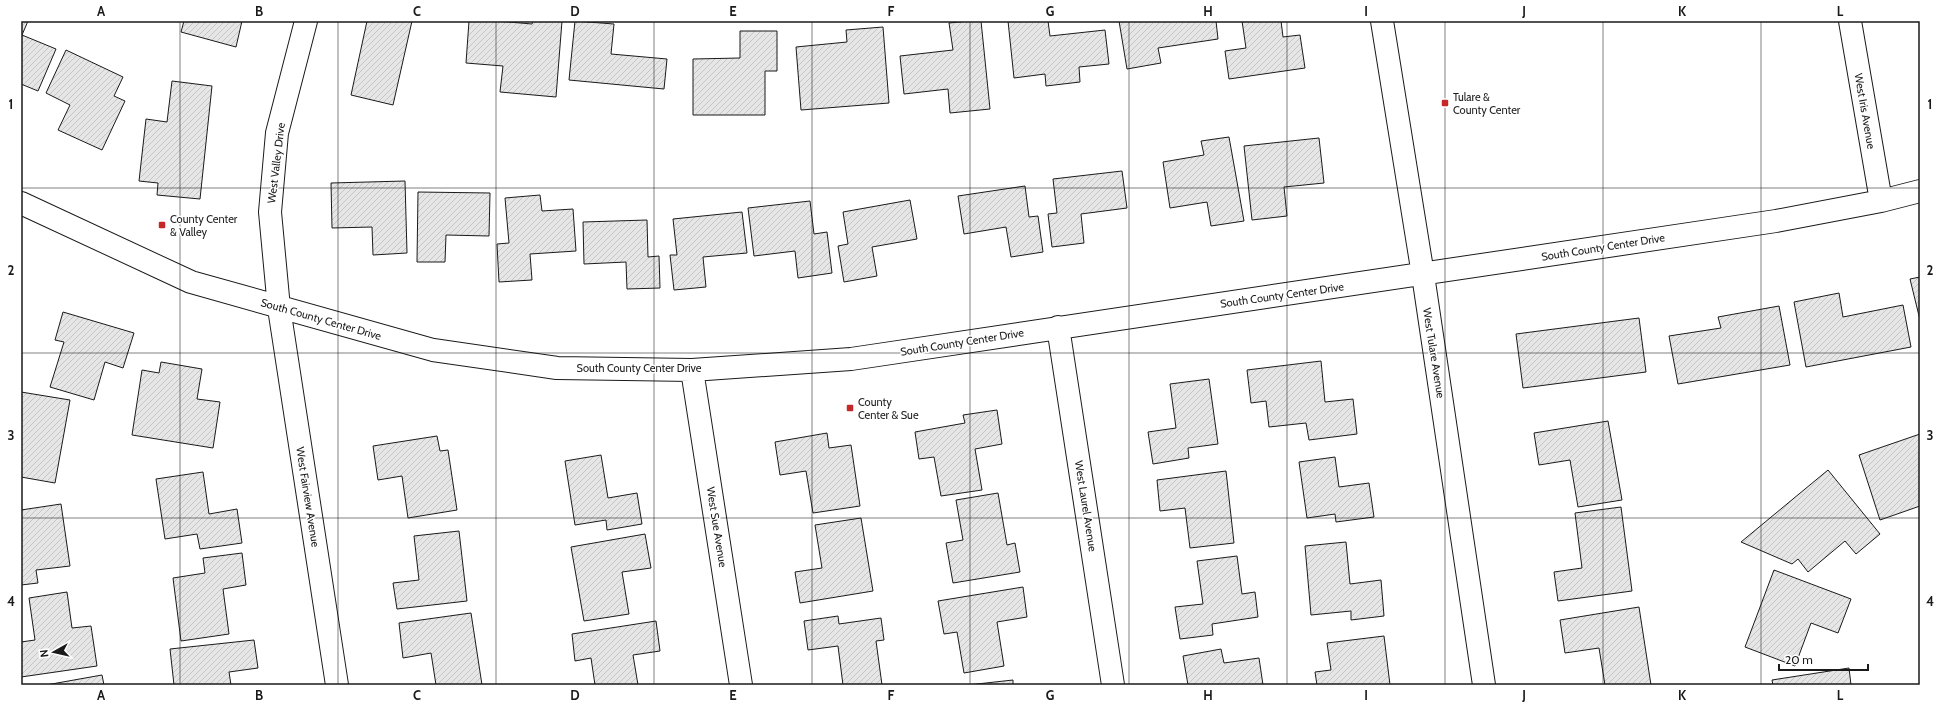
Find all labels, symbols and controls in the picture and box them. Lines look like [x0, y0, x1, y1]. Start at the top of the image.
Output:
text: A [97, 3, 106, 19]
text: B [255, 3, 263, 19]
text: C [413, 3, 421, 19]
text: D [570, 3, 580, 19]
text: E [729, 3, 737, 19]
text: F [888, 3, 895, 19]
text: G [1046, 3, 1055, 19]
text: H [1203, 3, 1213, 19]
text: I [1364, 3, 1368, 19]
text: J [1521, 3, 1526, 19]
text: K [1678, 3, 1687, 19]
text: L [1837, 3, 1844, 19]
street label: West Iris Avenue [1851, 72, 1879, 150]
place label: Tulare & County Center [1453, 90, 1521, 117]
text: 1 [9, 96, 13, 112]
text: 1 [1928, 96, 1932, 112]
marker: Tulare & County Center [1440, 98, 1450, 108]
street label: West Valley Drive [264, 121, 288, 204]
place label: County Center & Valley [170, 212, 238, 239]
marker: County Center & Valley [157, 220, 167, 230]
street label: South County Center Drive [1540, 230, 1666, 264]
text: 2 [8, 262, 15, 278]
text: 2 [1927, 262, 1934, 278]
street label: South County Center Drive [1219, 279, 1345, 311]
street label: South County Center Drive [259, 295, 383, 343]
street label: West Tulare Avenue [1420, 307, 1448, 400]
street label: South County Center Drive [899, 325, 1025, 359]
street label: South County Center Drive [577, 361, 702, 375]
place label: County Center & Sue [858, 395, 919, 422]
marker: County Center & Sue [845, 403, 855, 413]
text: 3 [7, 427, 15, 443]
text: 3 [1926, 427, 1934, 443]
street label: West Fairview Avenue [293, 446, 323, 548]
street label: West Laurel Avenue [1072, 460, 1100, 553]
street label: West Sue Avenue [704, 486, 730, 569]
text: 4 [7, 593, 15, 609]
text: 4 [1926, 593, 1934, 609]
north arrow [34, 632, 74, 672]
scale bar [1779, 646, 1868, 672]
text: N [37, 649, 52, 658]
text: 20 m [1785, 652, 1813, 667]
text: A [97, 687, 106, 703]
text: B [255, 687, 263, 703]
text: C [413, 687, 421, 703]
text: D [570, 687, 580, 703]
text: E [729, 687, 737, 703]
text: F [888, 687, 895, 703]
text: G [1046, 687, 1055, 703]
text: H [1203, 687, 1213, 703]
text: I [1364, 687, 1368, 703]
text: J [1521, 687, 1526, 703]
text: K [1678, 687, 1687, 703]
text: L [1837, 687, 1844, 703]

